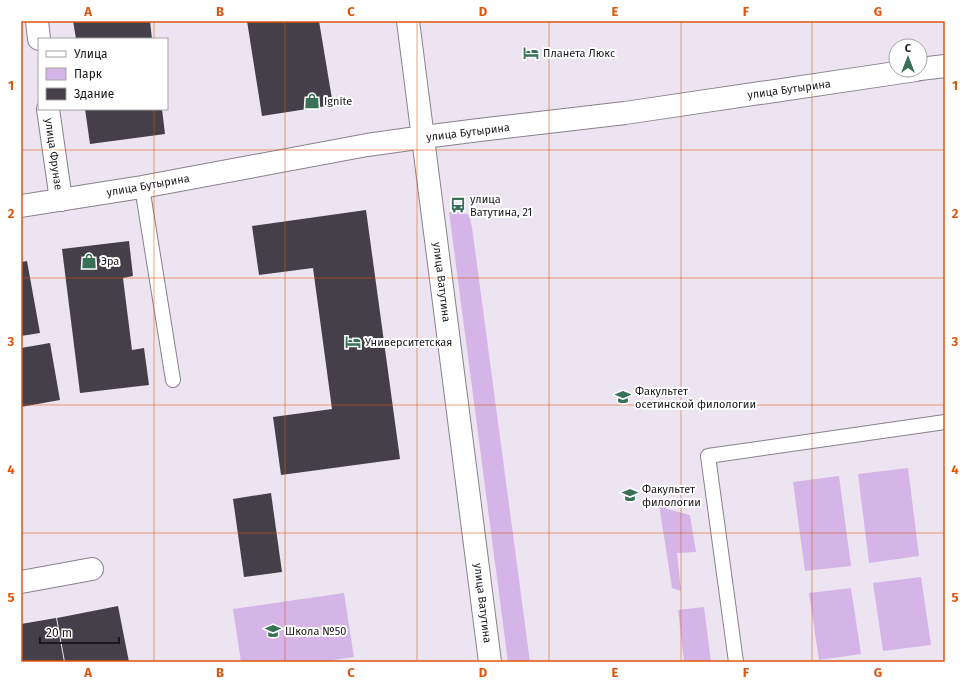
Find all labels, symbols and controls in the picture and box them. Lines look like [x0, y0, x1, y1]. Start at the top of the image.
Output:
text: A [83, 4, 92, 19]
text: B [216, 4, 224, 19]
text: C [347, 4, 355, 19]
text: D [479, 4, 488, 19]
text: E [612, 4, 619, 19]
text: F [743, 4, 750, 19]
text: G [874, 4, 882, 19]
legend [38, 38, 168, 110]
north arrow [888, 38, 928, 78]
text: С [905, 42, 912, 55]
hotel icon: Планета Люкс [522, 44, 540, 62]
text: Улица [74, 47, 108, 61]
place label: Планета Люкс [543, 47, 615, 60]
text: Парк [74, 67, 103, 81]
street label: улица Бутырина [747, 77, 832, 102]
text: 1 [8, 78, 14, 93]
text: 1 [952, 78, 958, 93]
text: Здание [74, 87, 114, 101]
shop icon: Ignite [303, 92, 321, 110]
place label: Ignite [324, 95, 352, 108]
street label: улица Фрунзе [42, 117, 65, 191]
street label: улица Бутырина [426, 121, 511, 144]
street label: улица Бутырина [106, 172, 191, 199]
place label: улица Ватутина, 21 [470, 193, 532, 219]
bus stop icon: улица Ватутина, 21 [449, 196, 467, 214]
text: 2 [8, 206, 15, 221]
text: 2 [952, 206, 959, 221]
street label: улица Ватутина [430, 241, 453, 323]
shop icon: Эра [80, 252, 98, 270]
place label: Эра [101, 255, 119, 268]
hotel icon: Университетская [344, 333, 362, 351]
text: 3 [7, 334, 15, 349]
text: 3 [951, 334, 959, 349]
place label: Университетская [365, 336, 452, 349]
place label: Факультет осетинской филологии [635, 385, 756, 411]
school or university icon: Факультет осетинской филологии [614, 388, 632, 406]
text: 4 [7, 462, 15, 477]
text: 4 [951, 462, 959, 477]
place label: Факультет филологии [642, 483, 701, 509]
school or university icon: Факультет филологии [621, 486, 639, 504]
street label: улица Ватутина [471, 562, 494, 644]
text: 5 [8, 590, 15, 605]
text: 5 [952, 590, 959, 605]
scale bar [40, 619, 119, 645]
school or university icon: Школа №50 [264, 622, 282, 640]
place label: Школа №50 [285, 625, 346, 638]
text: 20 m [46, 626, 72, 640]
text: A [83, 665, 92, 680]
text: B [216, 665, 224, 680]
text: C [347, 665, 355, 680]
text: D [479, 665, 488, 680]
text: E [612, 665, 619, 680]
text: F [743, 665, 750, 680]
text: G [874, 665, 882, 680]

